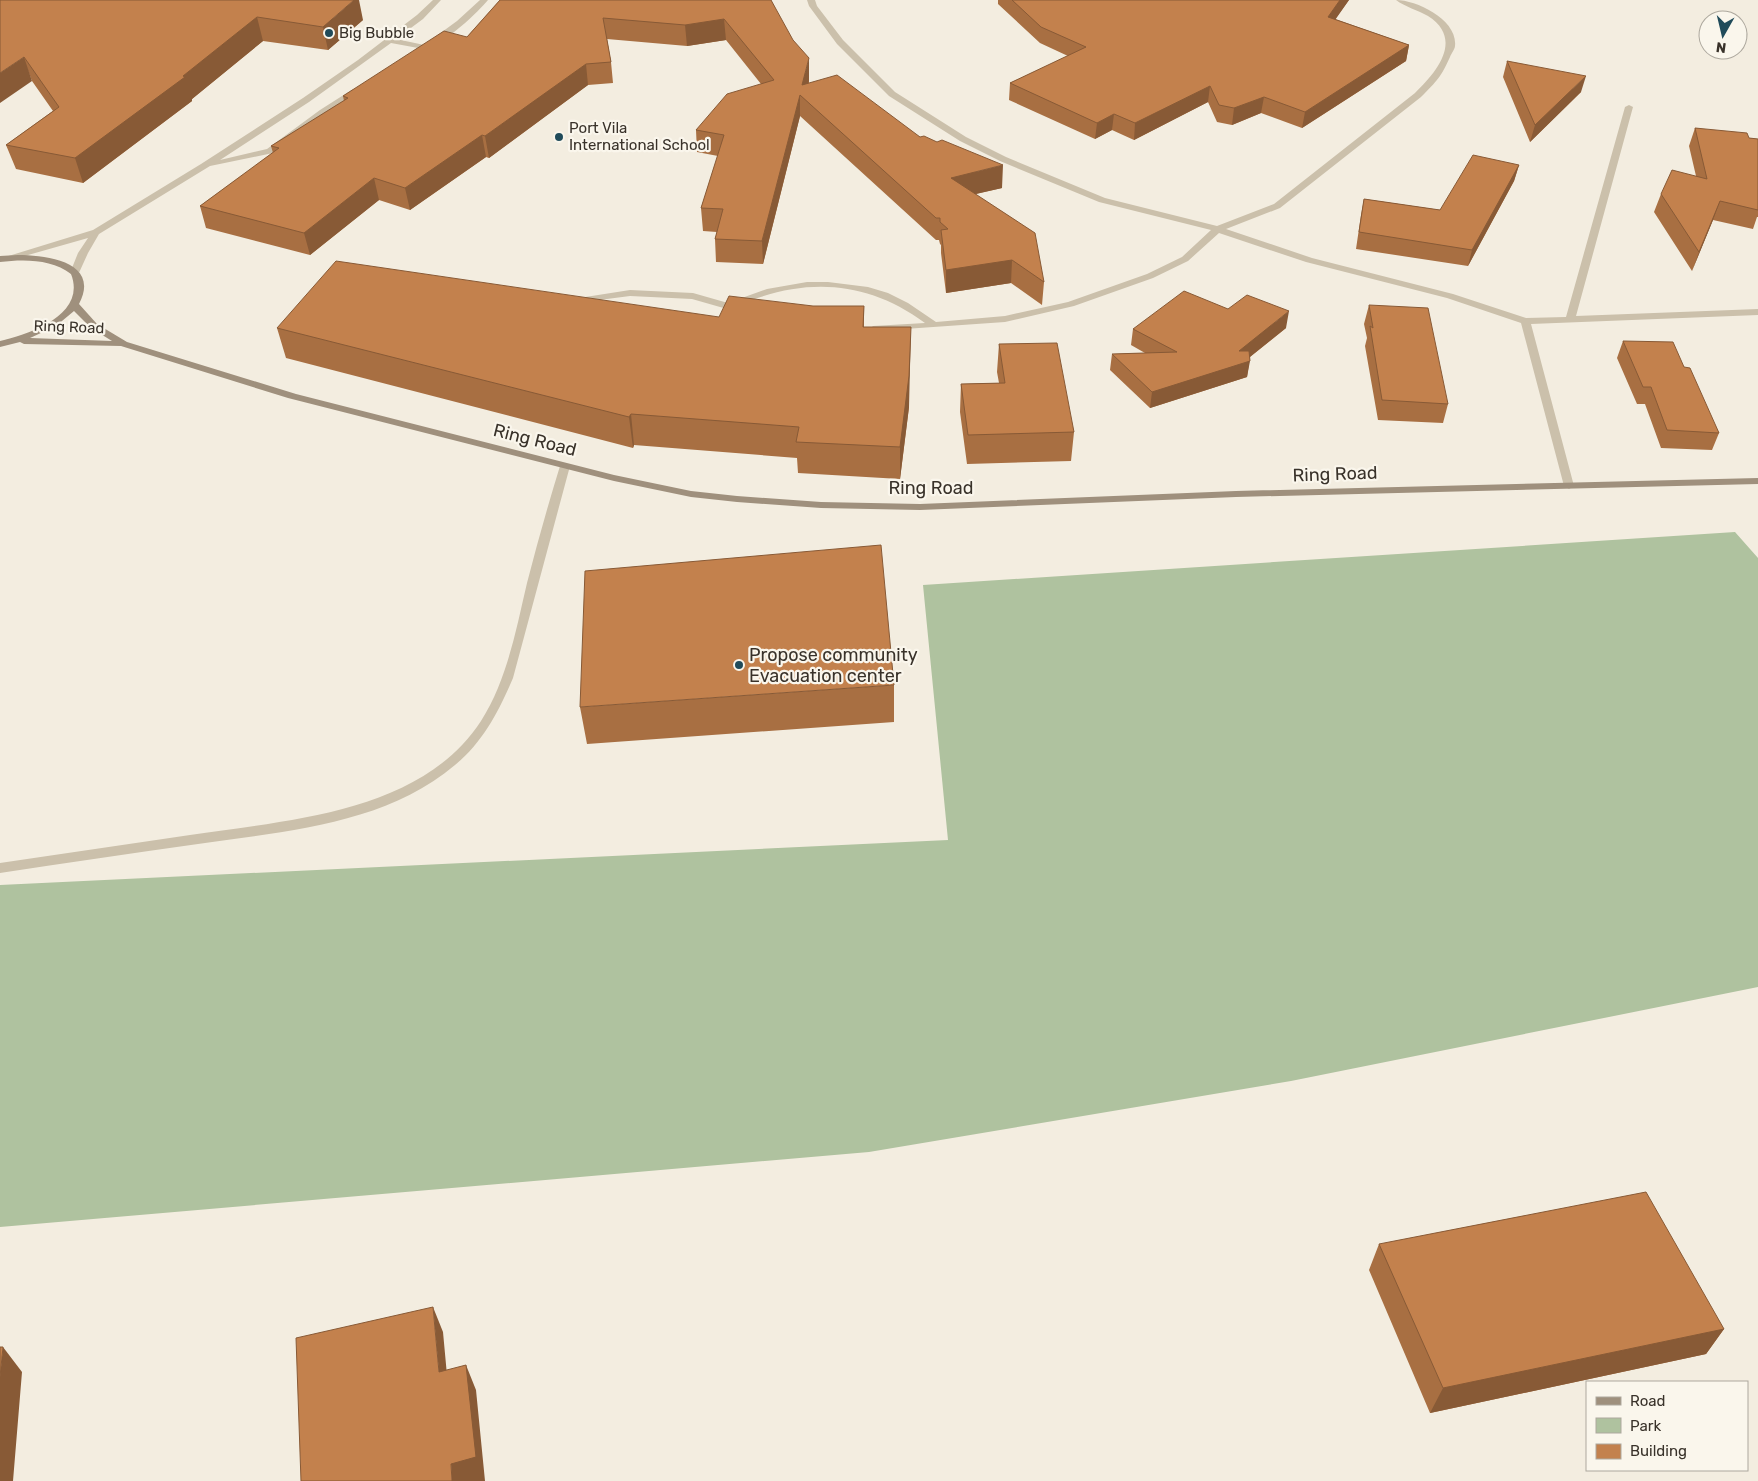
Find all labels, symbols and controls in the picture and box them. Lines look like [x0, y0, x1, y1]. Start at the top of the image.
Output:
north arrow [1698, 10, 1748, 60]
place label: Big Bubble [339, 24, 414, 42]
marker: Big Bubble [323, 27, 335, 39]
text: N [1715, 38, 1727, 56]
place label: Port Vila International School [569, 119, 710, 154]
marker: Port Vila International School [553, 131, 565, 143]
street label: Ring Road [33, 317, 105, 337]
street label: Ring Road [491, 419, 579, 461]
street label: Ring Road [1292, 462, 1378, 486]
street label: Ring Road [889, 477, 973, 499]
place label: Propose community Evacuation center [749, 644, 918, 687]
marker: Propose community Evacuation center [733, 659, 745, 671]
legend [1586, 1381, 1748, 1471]
text: Road [1630, 1392, 1666, 1410]
text: Park [1630, 1417, 1661, 1435]
text: Building [1630, 1442, 1687, 1460]

